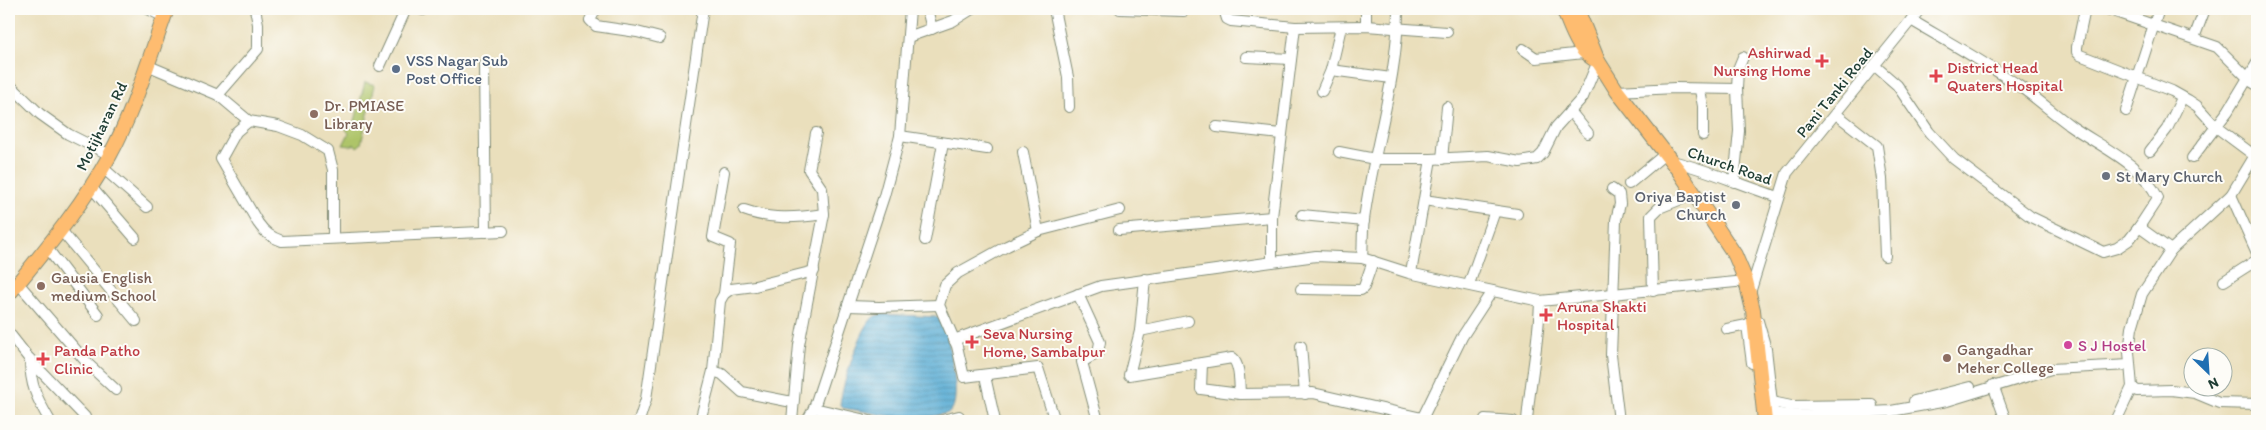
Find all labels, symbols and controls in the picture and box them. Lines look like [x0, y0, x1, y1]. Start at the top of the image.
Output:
place label: Ashirwad Nursing Home [1713, 43, 1811, 80]
street label: Pani Tanki Road [1792, 43, 1877, 141]
place label: VSS Nagar Sub Post Office [406, 51, 508, 88]
marker: Ashirwad Nursing Home [1815, 54, 1829, 68]
place label: District Head Quaters Hospital [1947, 58, 2064, 95]
marker: VSS Nagar Sub Post Office [390, 63, 402, 75]
marker: District Head Quaters Hospital [1929, 69, 1943, 83]
street label: Motijharan Rd [72, 78, 131, 174]
place label: Dr. PMIASE Library [324, 96, 404, 133]
marker: Dr. PMIASE Library [308, 108, 320, 120]
street label: Church Road [1685, 142, 1775, 189]
place label: St Mary Church [2116, 167, 2223, 186]
marker: St Mary Church [2100, 170, 2112, 182]
place label: Oriya Baptist Church [1635, 187, 1726, 224]
marker: Oriya Baptist Church [1730, 199, 1742, 211]
place label: Gausia English medium School [51, 268, 157, 305]
marker: Gausia English medium School [35, 280, 47, 292]
place label: Aruna Shakti Hospital [1557, 297, 1647, 334]
marker: Aruna Shakti Hospital [1539, 308, 1553, 322]
place label: Seva Nursing Home, Sambalpur [983, 324, 1106, 361]
marker: Seva Nursing Home, Sambalpur [965, 335, 979, 349]
place label: S J Hostel [2078, 336, 2147, 355]
marker: S J Hostel [2062, 339, 2074, 351]
place label: Gangadhar Meher College [1957, 340, 2054, 377]
place label: Panda Patho Clinic [54, 341, 140, 378]
north arrow [2184, 348, 2234, 398]
marker: Panda Patho Clinic [36, 352, 50, 366]
marker: Gangadhar Meher College [1941, 352, 1953, 364]
text: N [2205, 374, 2221, 393]

